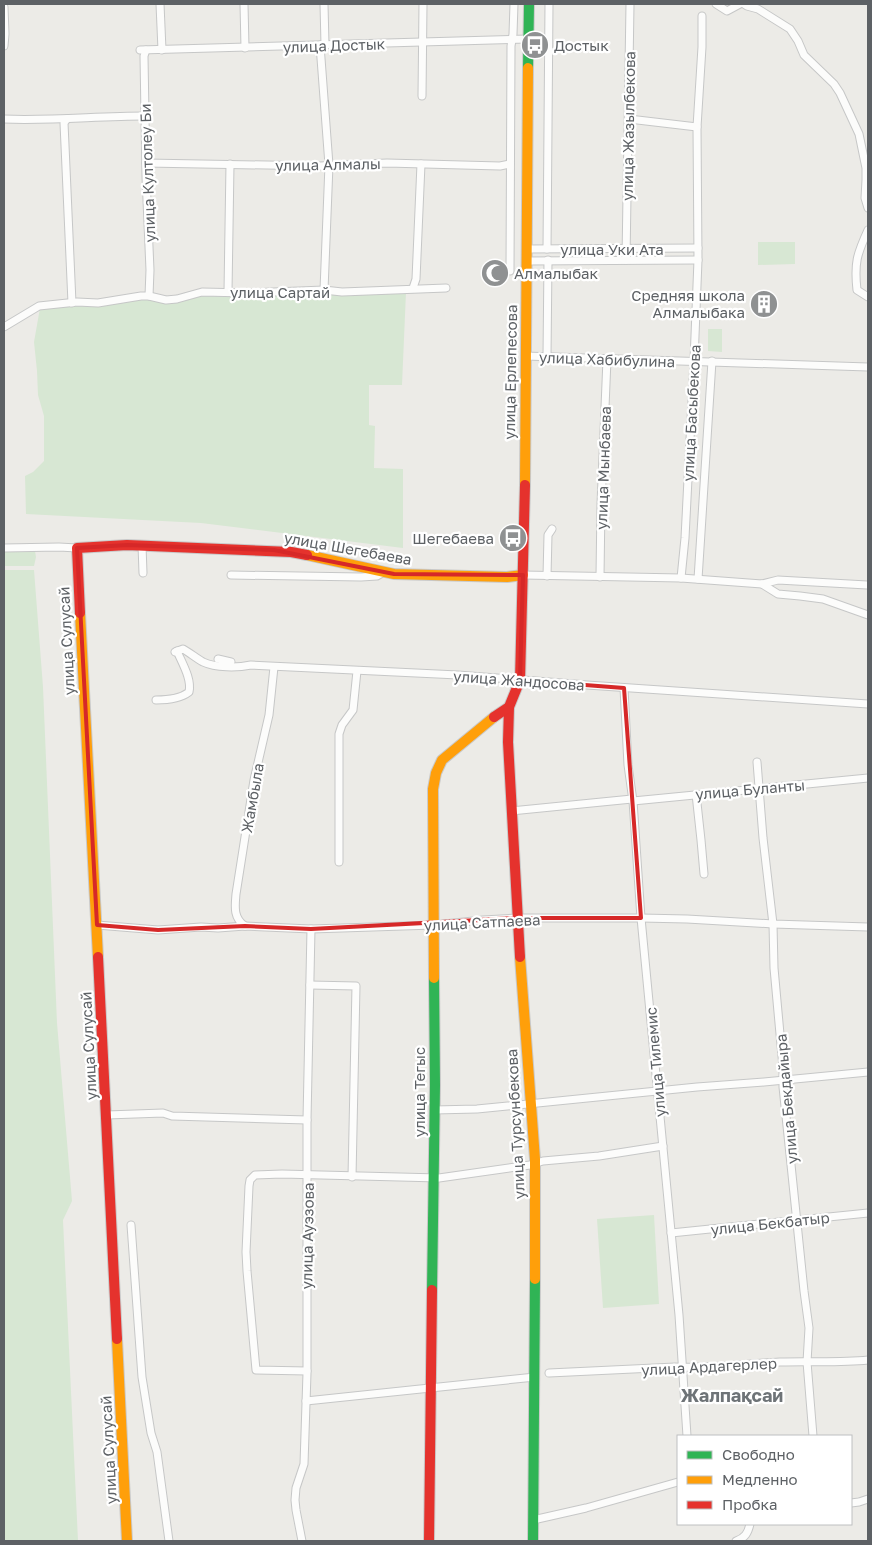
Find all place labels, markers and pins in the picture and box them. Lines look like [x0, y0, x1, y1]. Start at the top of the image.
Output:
bus stop icon: Достык [520, 30, 550, 60]
place label: Достык [554, 36, 609, 54]
mosque icon: Алмалыбак [480, 258, 510, 288]
place label: Алмалыбак [514, 264, 599, 282]
place label: Средняя школа Алмалыбака [631, 286, 745, 321]
building icon: Средняя школа Алмалыбака [749, 289, 779, 319]
bus stop icon: Шегебаева [498, 523, 528, 553]
place label: Шегебаева [412, 529, 494, 547]

